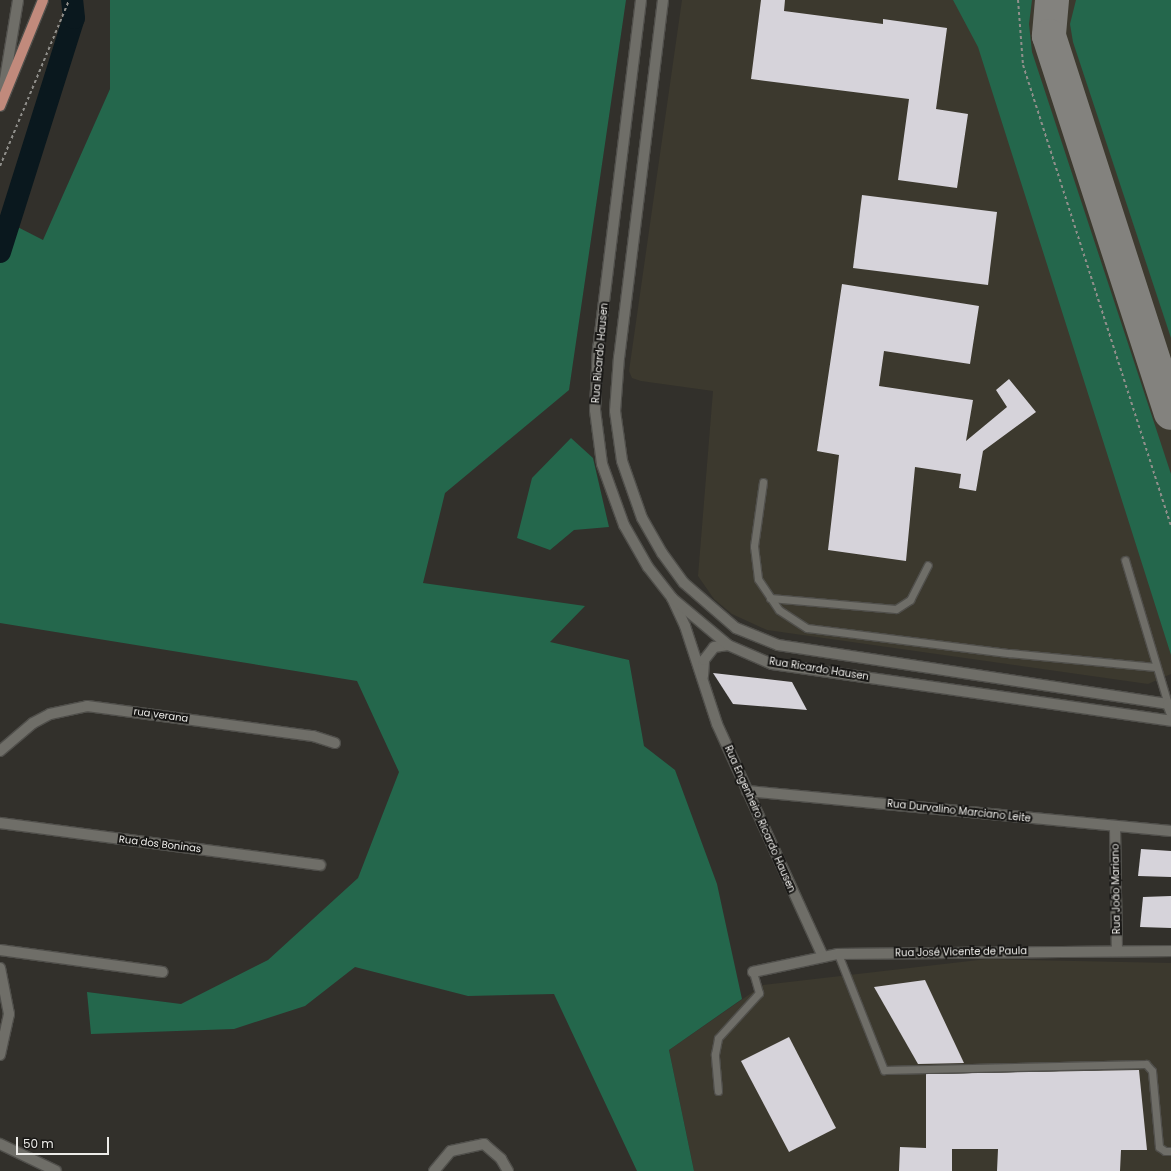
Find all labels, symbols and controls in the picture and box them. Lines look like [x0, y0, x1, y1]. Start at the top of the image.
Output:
street label: Rua Ricardo Hausen [590, 302, 610, 404]
street label: Rua Ricardo Hausen [768, 655, 870, 683]
street label: rua verana [133, 705, 189, 725]
street label: Rua Engenheiro Ricardo Hausen [722, 744, 798, 894]
street label: Rua Durvalino Marciano Leite [886, 797, 1032, 825]
street label: Rua dos Boninas [118, 833, 202, 855]
street label: Rua João Mariano [1109, 844, 1123, 934]
street label: Rua José Vicente de Paula [895, 945, 1027, 959]
scale bar [18, 1129, 111, 1155]
text: 50 m [23, 1135, 54, 1152]

